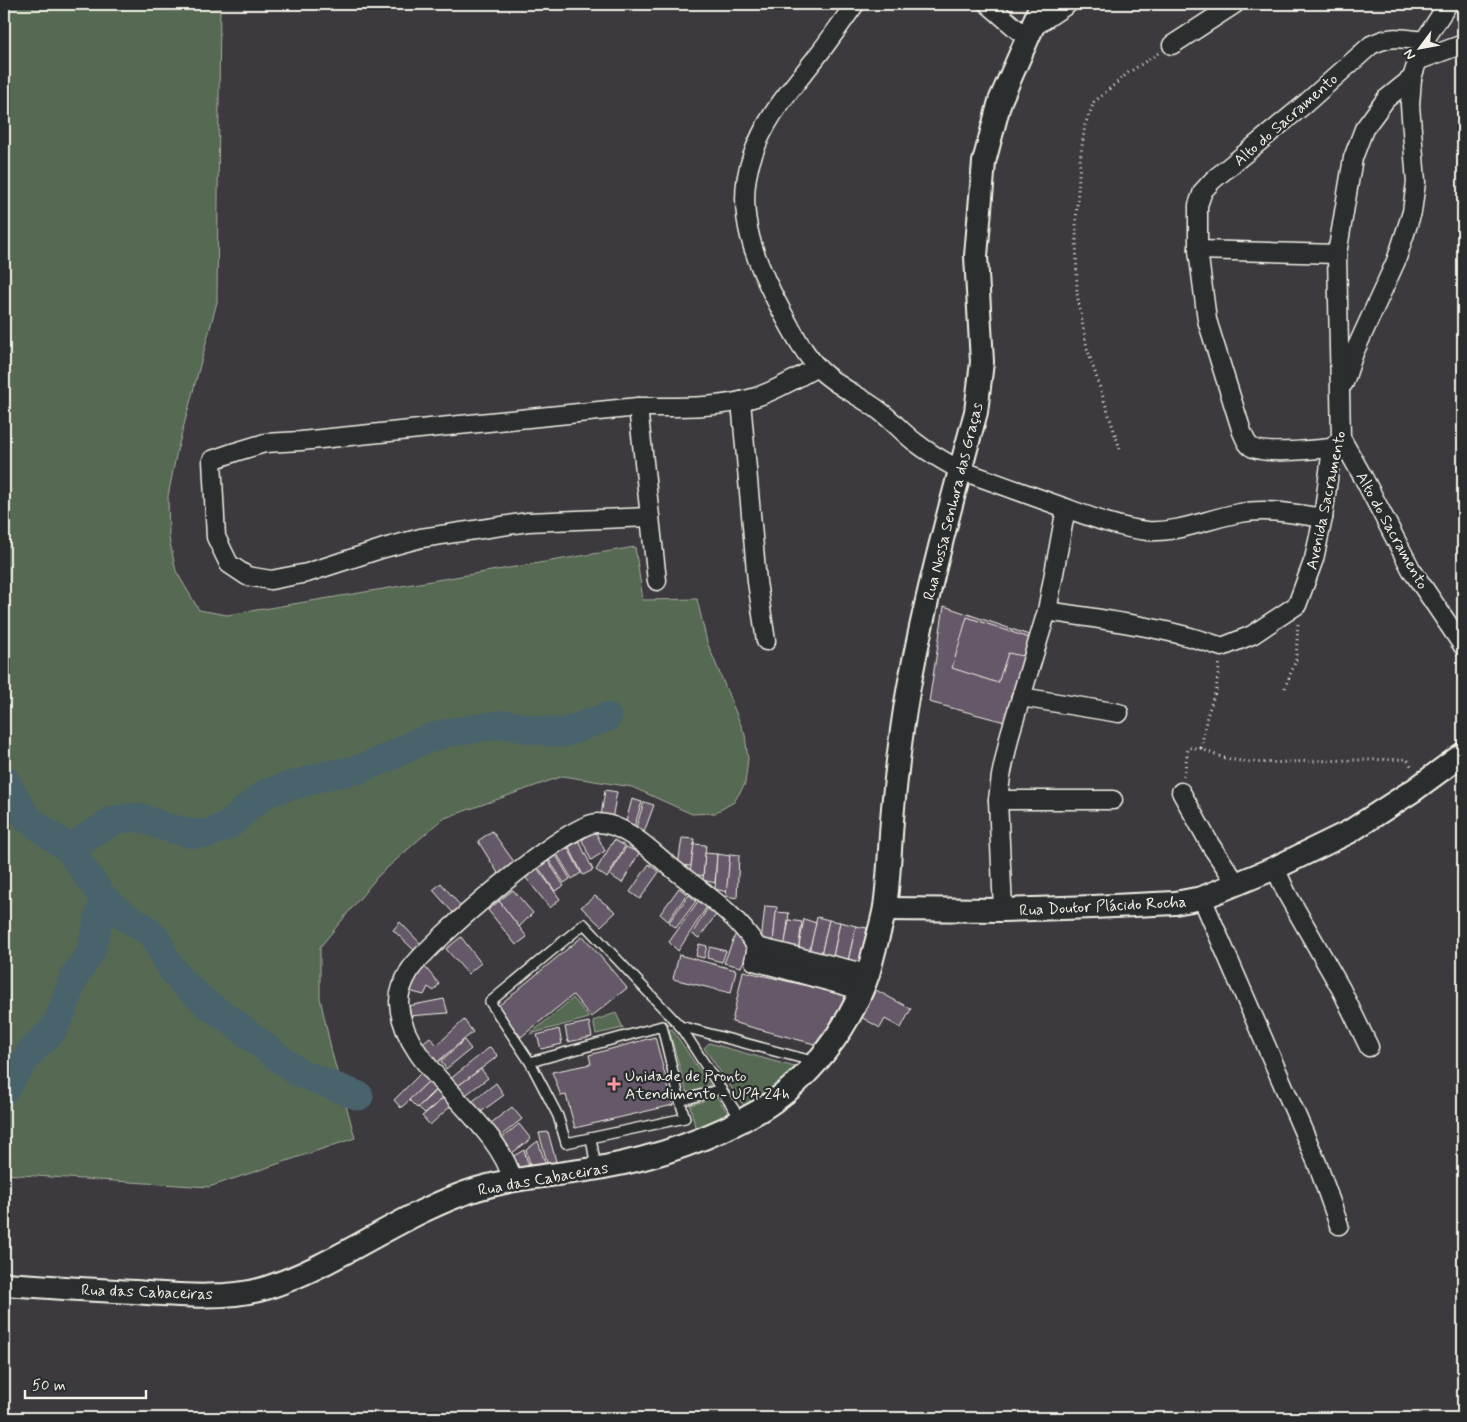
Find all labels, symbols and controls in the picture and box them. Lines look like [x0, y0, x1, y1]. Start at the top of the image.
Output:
north arrow [1394, 22, 1444, 72]
text: N [1400, 46, 1420, 63]
street label: Alto do Sacramento [1229, 69, 1343, 171]
street label: Rua Nossa Senhora das Graças [919, 400, 988, 603]
street label: Avenida Sacramento [1301, 429, 1351, 572]
street label: Alto do Sacramento [1351, 468, 1433, 593]
street label: Rua Doutor Plácido Rocha [1019, 892, 1187, 921]
place label: Unidade de Pronto Atendimento - UPA 24h [625, 1066, 790, 1105]
marker: Unidade de Pronto Atendimento - UPA 24h [607, 1077, 621, 1091]
street label: Rua das Cabaceiras [477, 1158, 610, 1201]
street label: Rua das Cabaceiras [81, 1280, 213, 1305]
scale bar [25, 1367, 146, 1399]
text: 50 m [32, 1376, 66, 1396]

